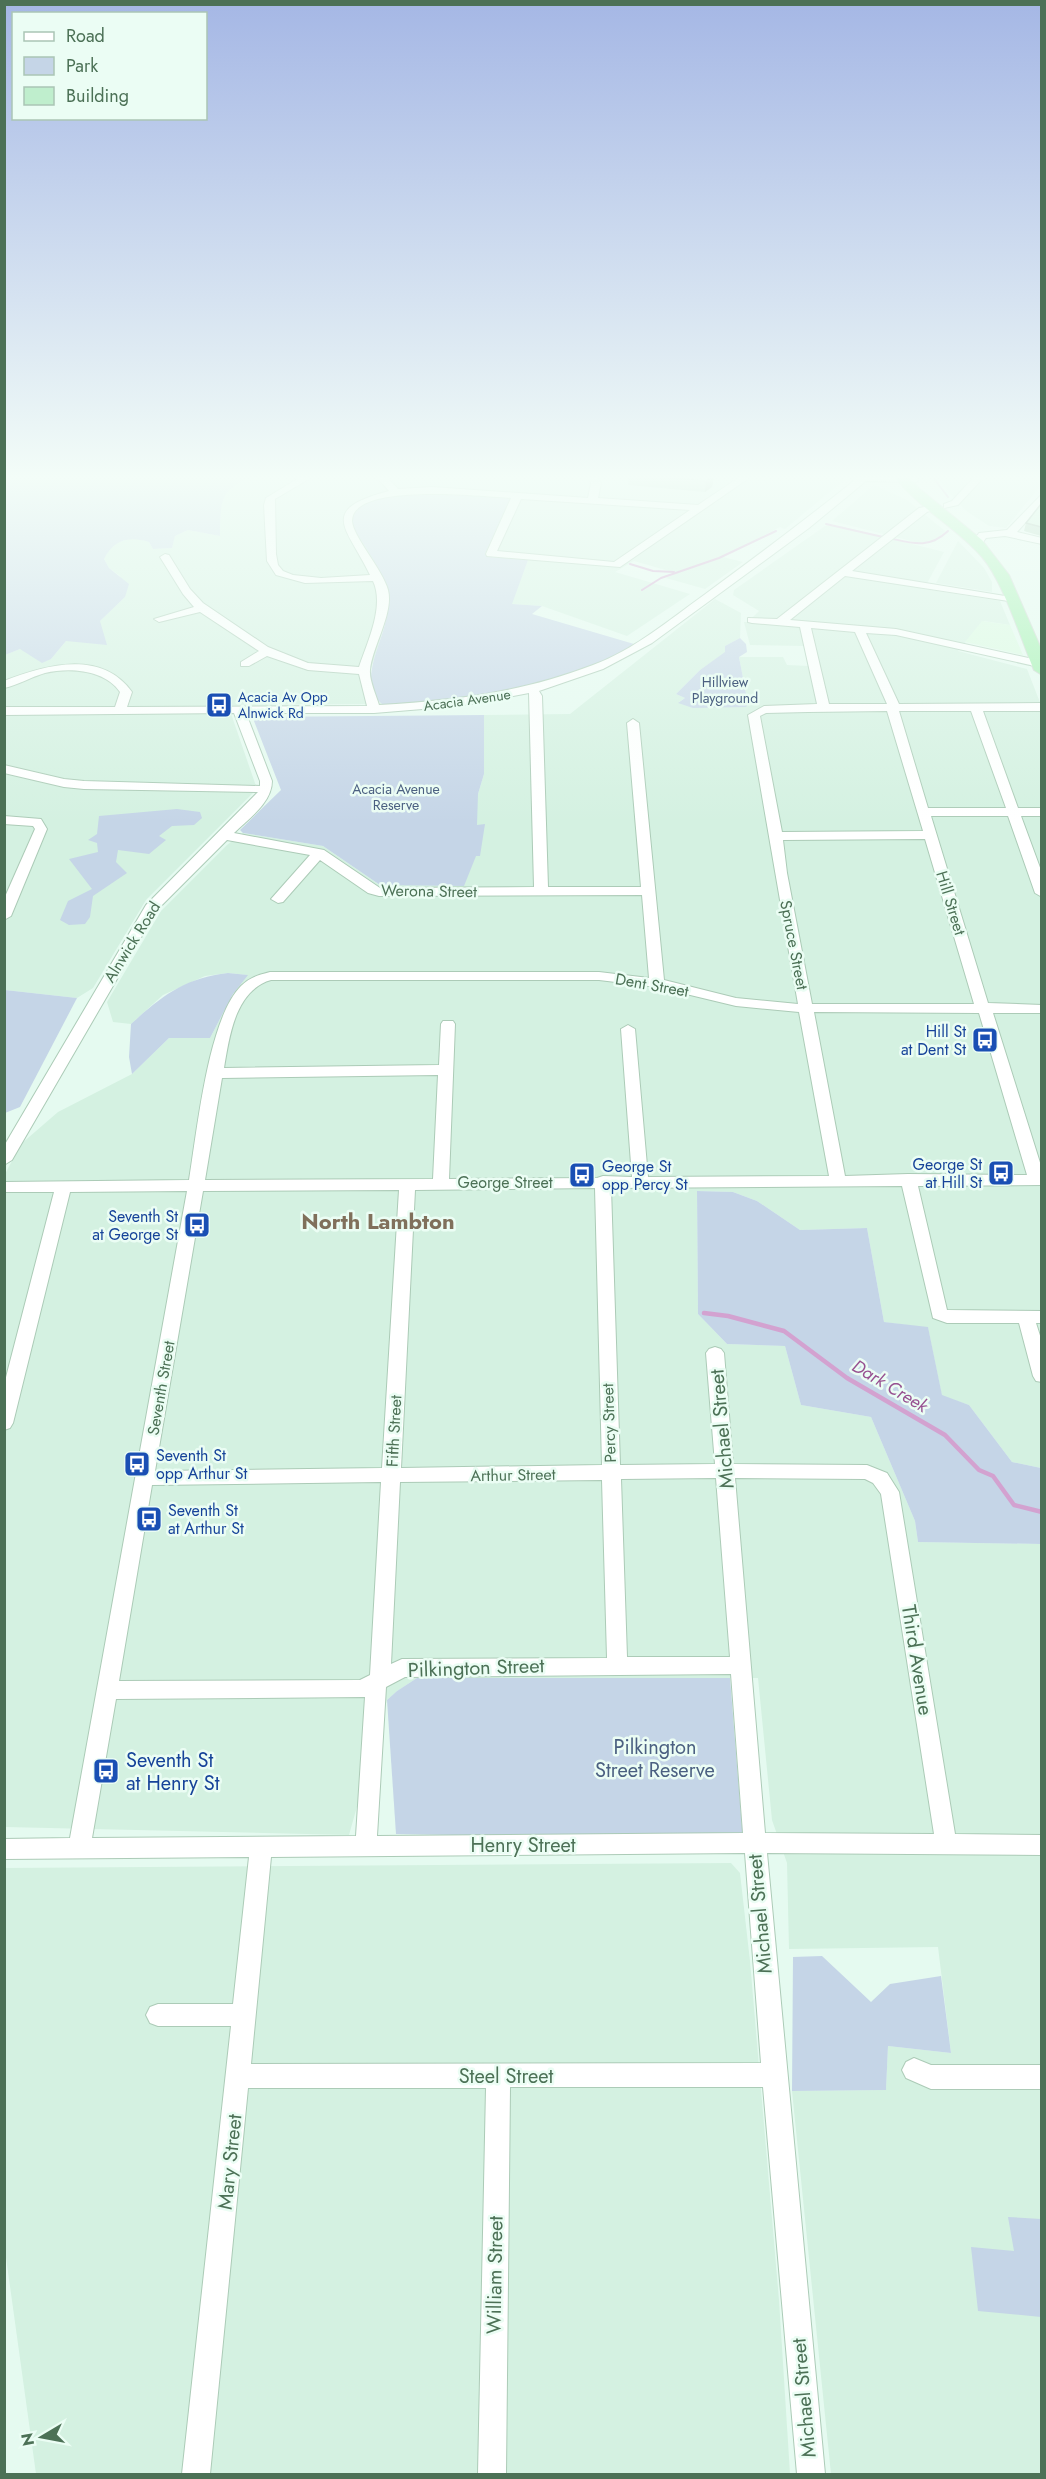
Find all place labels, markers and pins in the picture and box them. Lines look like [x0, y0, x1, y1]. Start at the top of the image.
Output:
place label: Acacia Av Opp Alnwick Rd [238, 687, 328, 723]
bus stop icon: Acacia Av Opp Alnwick Rd [204, 690, 234, 720]
place label: Hill St at Dent St [901, 1020, 966, 1061]
bus stop icon: Hill St at Dent St [970, 1025, 1000, 1055]
place label: George St at Hill St [913, 1153, 982, 1194]
place label: George St opp Percy St [602, 1155, 688, 1196]
bus stop icon: George St at Hill St [986, 1158, 1016, 1188]
bus stop icon: George St opp Percy St [567, 1160, 597, 1190]
place label: Seventh St at George St [92, 1205, 178, 1246]
bus stop icon: Seventh St at George St [182, 1210, 212, 1240]
place label: Seventh St opp Arthur St [156, 1444, 248, 1485]
bus stop icon: Seventh St opp Arthur St [122, 1449, 152, 1479]
place label: Seventh St at Arthur St [168, 1499, 244, 1540]
bus stop icon: Seventh St at Arthur St [134, 1504, 164, 1534]
place label: Seventh St at Henry St [126, 1746, 220, 1798]
bus stop icon: Seventh St at Henry St [91, 1756, 121, 1786]

